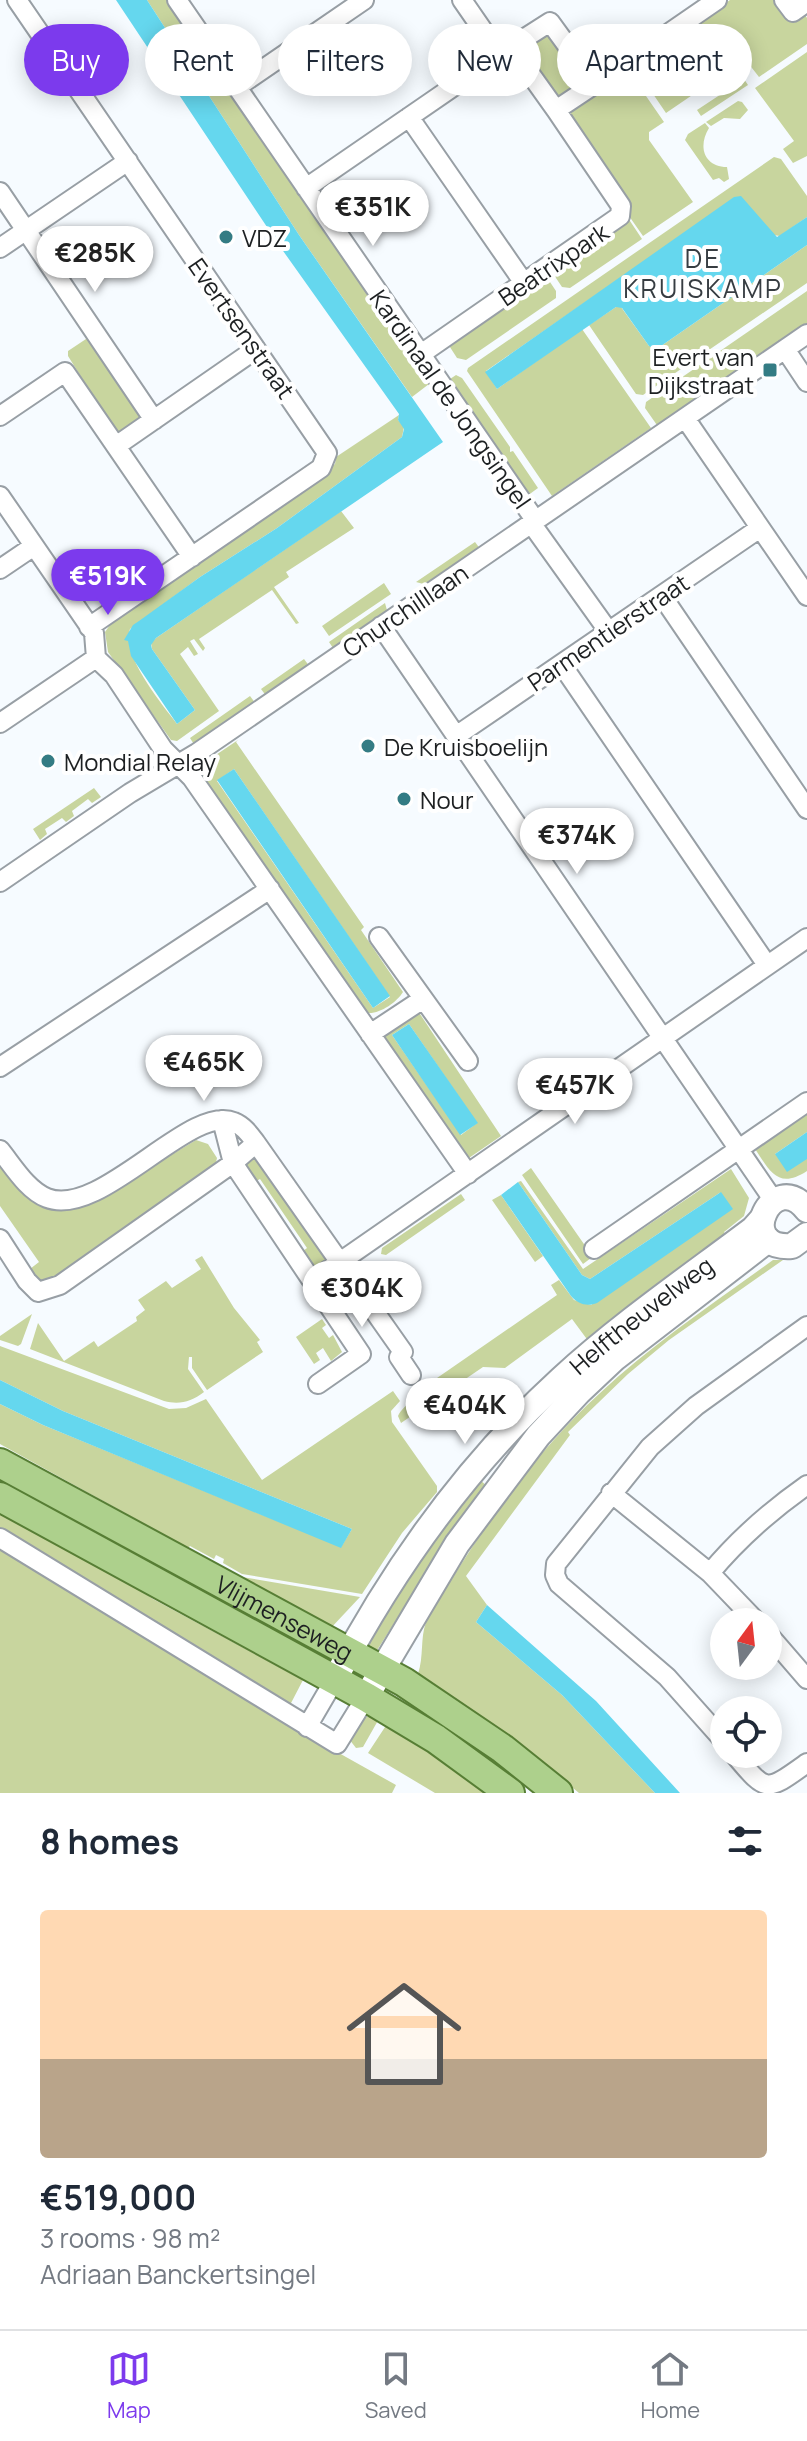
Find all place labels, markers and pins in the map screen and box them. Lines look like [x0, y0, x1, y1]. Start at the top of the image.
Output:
pin: €351K [317, 180, 429, 248]
place label: VDZ [242, 221, 287, 254]
pin: €285K [39, 226, 151, 294]
marker: VDZ [217, 228, 235, 246]
place label: Evert van Dijkstraat [648, 340, 754, 401]
marker: Evert van Dijkstraat [761, 361, 779, 379]
pin: €519K [52, 549, 164, 617]
place label: De Kruisboelijn [384, 730, 548, 763]
marker: De Kruisboelijn [359, 737, 377, 755]
place label: Mondial Relay [64, 745, 216, 778]
marker: Mondial Relay [39, 752, 57, 770]
place label: Nour [420, 783, 474, 816]
marker: Nour [395, 790, 413, 808]
pin: €374K [521, 808, 633, 876]
pin: €465K [148, 1035, 260, 1103]
pin: €457K [519, 1058, 631, 1126]
pin: €304K [306, 1261, 418, 1329]
pin: €404K [409, 1378, 521, 1446]

